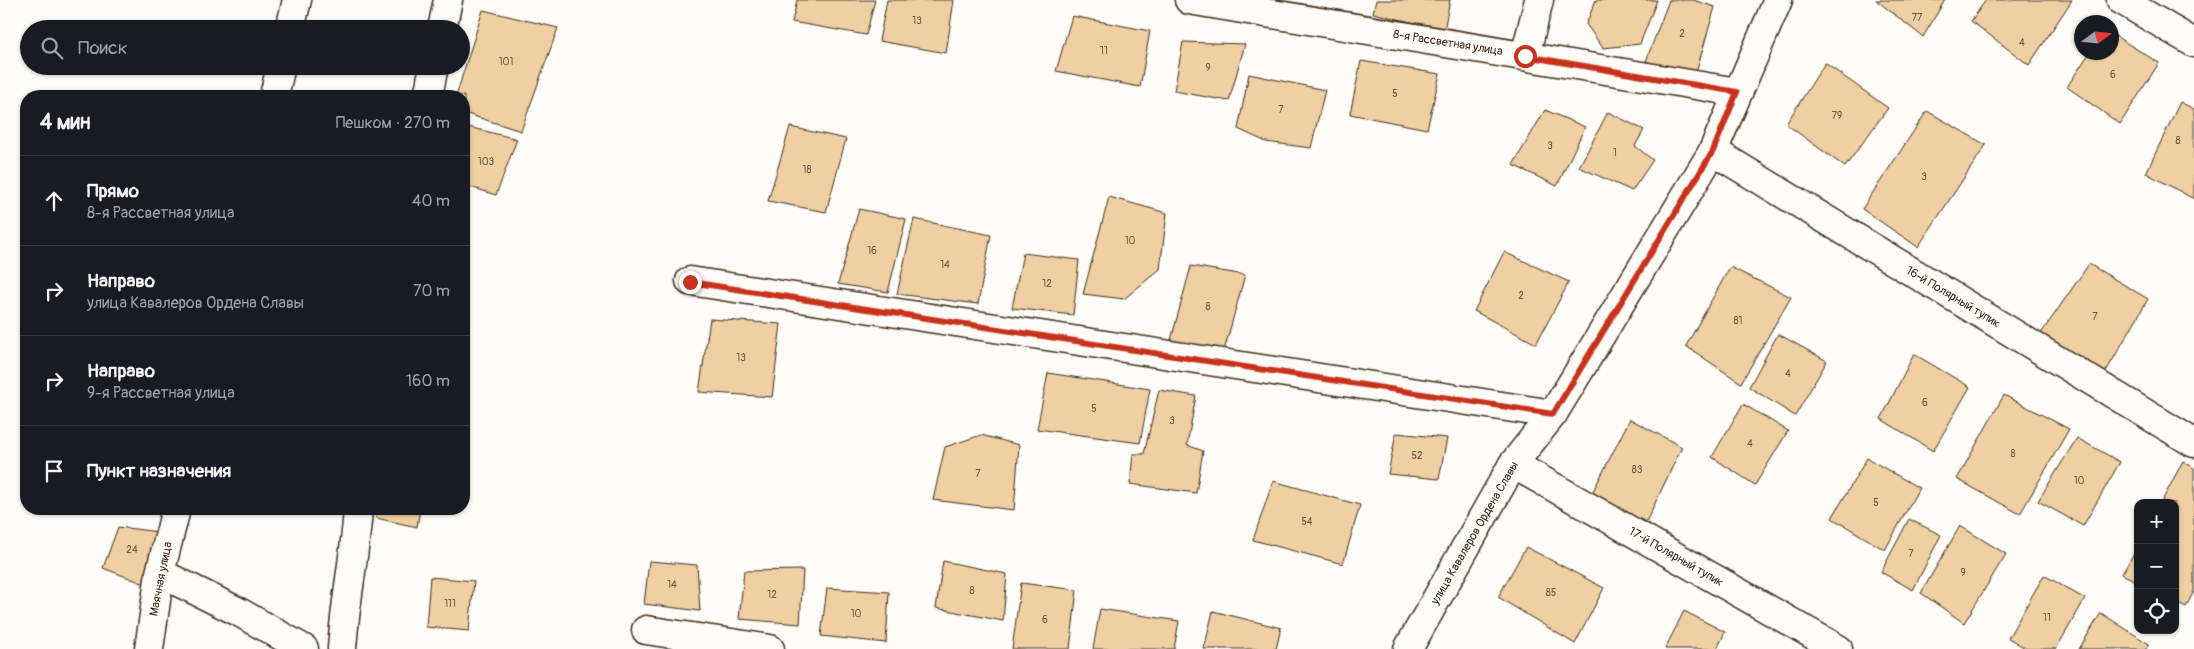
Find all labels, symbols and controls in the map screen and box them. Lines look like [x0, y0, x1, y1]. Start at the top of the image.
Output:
house number: 77 [1912, 12, 1923, 24]
house number: 13 [912, 15, 922, 27]
north arrow [2074, 15, 2119, 60]
search box [20, 20, 470, 75]
street label: 8-я Рассветная улица [1392, 27, 1504, 59]
house number: 2 [1679, 28, 1685, 40]
icon: search [38, 34, 66, 62]
text: Поиск [78, 36, 128, 60]
house number: 4 [2019, 37, 2025, 49]
house number: 11 [1100, 45, 1108, 57]
route start [1514, 45, 1537, 68]
house number: 101 [499, 56, 513, 68]
house number: 9 [1205, 62, 1211, 74]
house number: 6 [2110, 69, 2116, 81]
house number: 5 [1392, 88, 1398, 100]
house number: 7 [1278, 104, 1284, 116]
text: 4 мин [40, 109, 90, 136]
house number: 79 [1832, 110, 1842, 122]
text: Пешком · 270 m [336, 113, 450, 133]
house number: 8 [2175, 135, 2181, 147]
house number: 3 [1547, 140, 1553, 152]
house number: 1 [1613, 147, 1617, 159]
house number: 103 [478, 156, 495, 168]
house number: 18 [803, 164, 811, 176]
house number: 3 [1921, 171, 1927, 183]
text: Прямо [87, 179, 139, 203]
icon: ahead [40, 187, 68, 215]
text: 40 m [412, 191, 450, 211]
text: 8-я Рассветная улица [87, 203, 235, 223]
house number: 10 [1125, 235, 1136, 247]
house number: 16 [867, 245, 877, 257]
house number: 14 [940, 259, 950, 271]
street label: 16-й Полярный тупик [1903, 263, 2003, 331]
text: Направо [87, 269, 155, 293]
route end [679, 271, 702, 294]
icon: right [40, 277, 68, 305]
house number: 12 [1042, 278, 1052, 290]
text: 70 m [413, 281, 450, 301]
house number: 2 [1518, 290, 1524, 302]
text: улица Кавалеров Ордена Славы [87, 293, 304, 313]
house number: 8 [1205, 301, 1211, 313]
house number: 7 [2092, 311, 2098, 323]
house number: 81 [1734, 315, 1743, 327]
house number: 13 [736, 352, 746, 364]
text: Направо [87, 359, 155, 383]
icon: right [40, 367, 68, 395]
house number: 4 [1785, 368, 1791, 380]
text: 160 m [406, 371, 450, 391]
text: 9-я Рассветная улица [87, 383, 235, 403]
house number: 6 [1922, 397, 1928, 409]
house number: 5 [1091, 403, 1097, 415]
house number: 3 [1169, 415, 1175, 427]
house number: 4 [1747, 438, 1753, 450]
house number: 8 [2010, 448, 2016, 460]
house number: 52 [1411, 450, 1423, 462]
icon: arrive [40, 457, 68, 485]
text: Пункт назначения [87, 459, 231, 483]
street label: улица Кавалеров Ордена Славы [1427, 459, 1522, 608]
house number: 83 [1632, 464, 1643, 476]
house number: 7 [975, 468, 981, 480]
house number: 10 [2074, 475, 2085, 487]
house number: 5 [1873, 497, 1879, 509]
map controls [2134, 499, 2179, 634]
button: + [2134, 499, 2179, 544]
house number: 54 [1301, 516, 1313, 528]
street label: 17-й Полярный тупик [1626, 524, 1726, 590]
street label: Маячная улица [146, 540, 176, 618]
house number: 24 [126, 544, 138, 556]
button: − [2134, 544, 2179, 589]
house number: 7 [1908, 548, 1914, 560]
house number: 9 [1960, 567, 1966, 579]
house number: 14 [667, 579, 677, 591]
house number: 8 [969, 585, 975, 597]
house number: 85 [1546, 587, 1556, 599]
house number: 12 [767, 589, 777, 601]
button: locate [2134, 589, 2179, 634]
house number: 111 [444, 598, 456, 610]
house number: 10 [851, 608, 862, 620]
house number: 11 [2043, 612, 2051, 624]
house number: 6 [1042, 614, 1048, 626]

